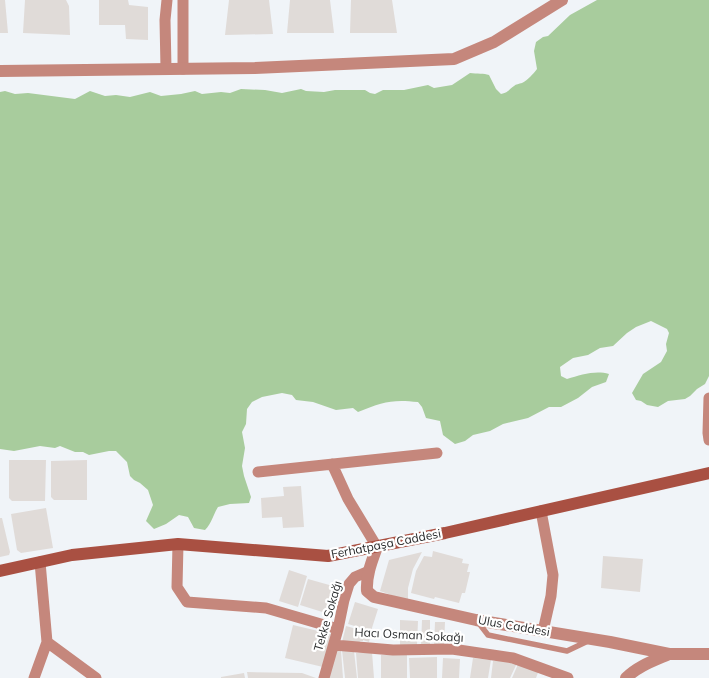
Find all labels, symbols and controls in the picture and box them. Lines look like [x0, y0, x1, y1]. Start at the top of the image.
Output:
street label: Ferhatpaşa Caddesi [330, 525, 442, 562]
street label: Tekke Sokağı [310, 579, 345, 653]
street label: Ulus Caddesi [477, 612, 551, 639]
street label: Hacı Osman Sokağı [354, 624, 464, 645]

